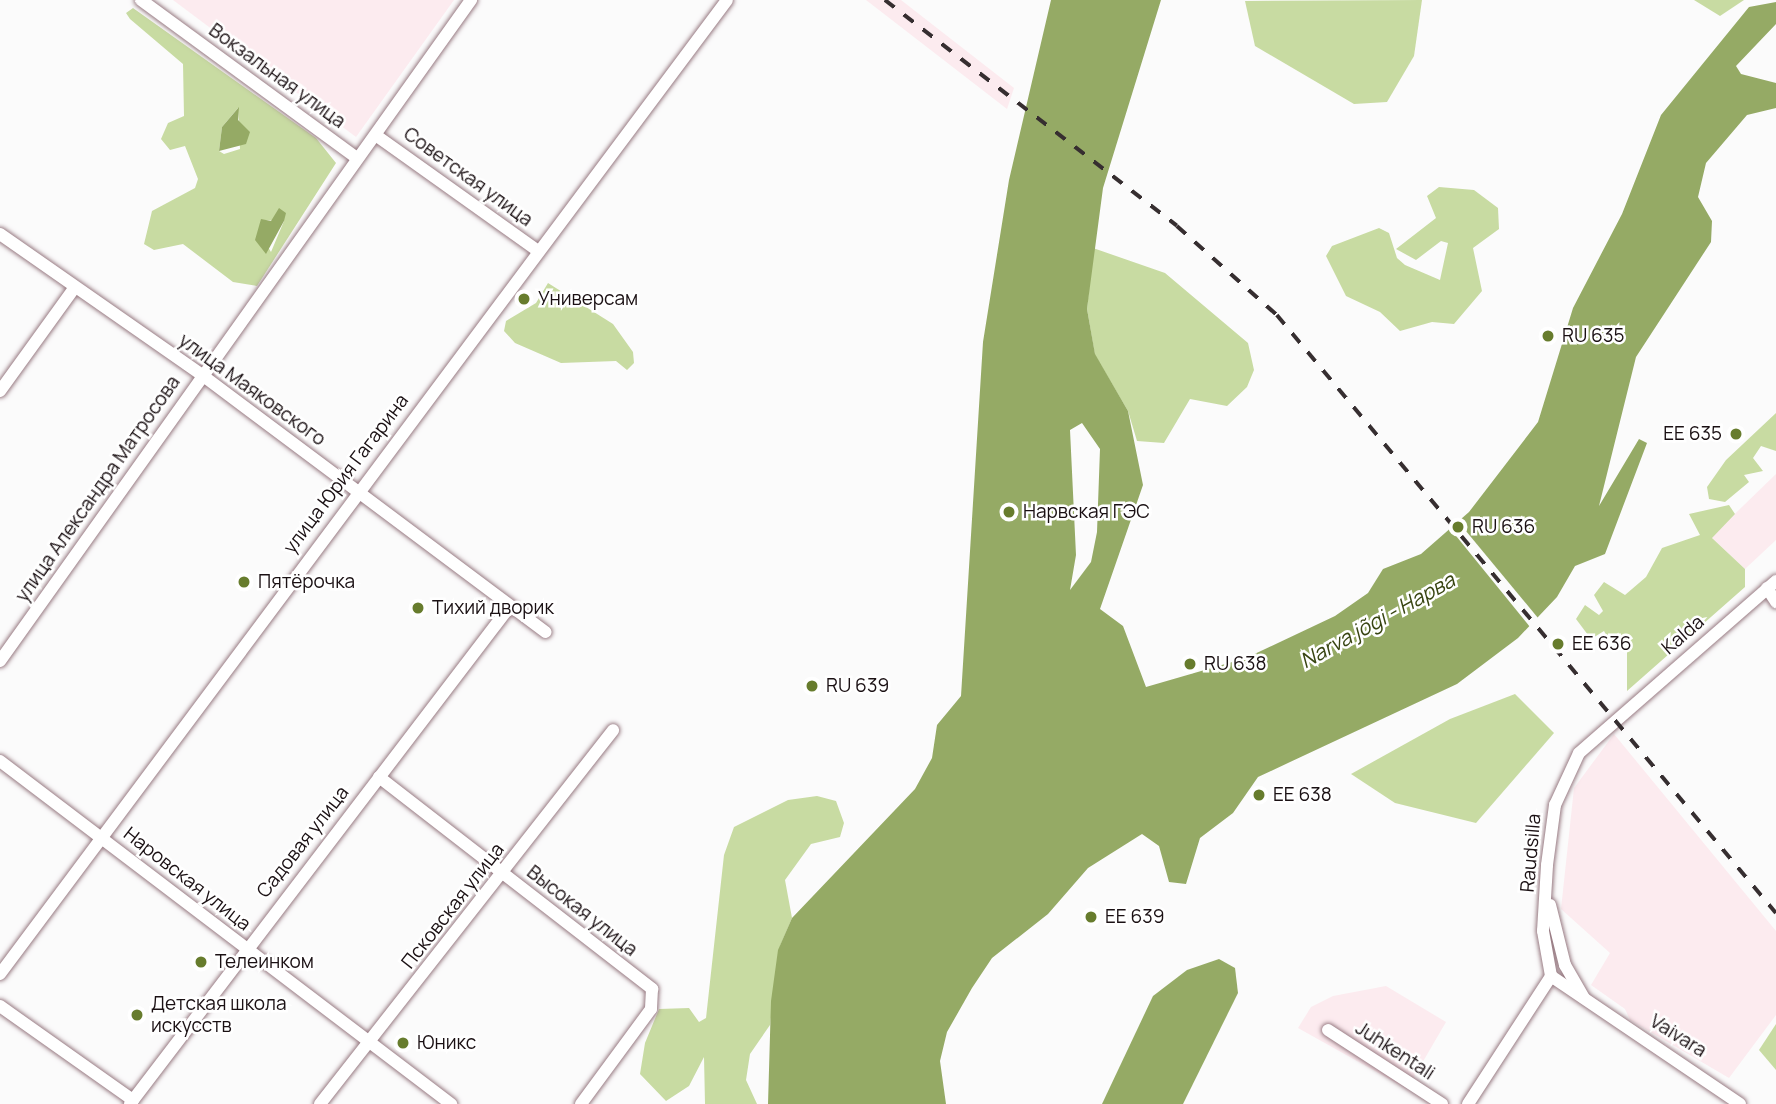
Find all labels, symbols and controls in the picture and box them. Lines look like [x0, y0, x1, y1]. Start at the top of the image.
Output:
street label: Вокзальная улица [204, 19, 350, 133]
street label: Советская улица [399, 123, 537, 231]
place label: Универсам [538, 288, 638, 310]
marker: Универсам [516, 291, 532, 307]
place label: RU 635 [1562, 325, 1624, 347]
marker: RU 635 [1540, 328, 1556, 344]
street label: улица Маяковского [174, 329, 330, 451]
street label: улица Александра Матросова [11, 372, 185, 606]
street label: улица Юрия Гагарина [279, 390, 413, 558]
place label: EE 635 [1663, 423, 1722, 445]
marker: EE 635 [1728, 426, 1744, 442]
place label: Нарвская ГЭС [1023, 501, 1150, 523]
marker: Нарвская ГЭС [1001, 504, 1017, 520]
place label: RU 636 [1472, 516, 1535, 538]
marker: RU 636 [1450, 519, 1466, 535]
water label: Narva jõgi - Нарва [1295, 567, 1459, 673]
place label: Пятёрочка [258, 571, 355, 593]
marker: Пятёрочка [236, 574, 252, 590]
place label: Тихий дворик [432, 597, 554, 619]
marker: Тихий дворик [410, 600, 426, 616]
street label: Kalda [1657, 611, 1709, 659]
place label: EE 636 [1572, 633, 1632, 655]
marker: EE 636 [1550, 636, 1566, 652]
place label: RU 638 [1204, 653, 1266, 675]
marker: RU 638 [1182, 656, 1198, 672]
place label: RU 639 [826, 675, 889, 697]
marker: RU 639 [804, 678, 820, 694]
street label: Садовая улица [252, 782, 354, 902]
place label: EE 638 [1273, 784, 1332, 806]
marker: EE 638 [1251, 787, 1267, 803]
street label: Raudsilla [1516, 813, 1546, 893]
street label: Наровская улица [119, 822, 255, 936]
street label: Псковская улица [397, 839, 509, 973]
street label: Высокая улица [522, 861, 642, 961]
place label: EE 639 [1105, 906, 1165, 928]
marker: EE 639 [1083, 909, 1099, 925]
place label: Телеинком [215, 951, 314, 973]
marker: Телеинком [193, 954, 209, 970]
place label: Детская школа искусств [151, 993, 287, 1037]
marker: Детская школа искусств [129, 1007, 145, 1023]
street label: Vaivara [1646, 1010, 1710, 1062]
street label: Juhkentali [1351, 1017, 1439, 1085]
place label: Юникс [417, 1032, 476, 1054]
marker: Юникс [395, 1035, 411, 1051]

